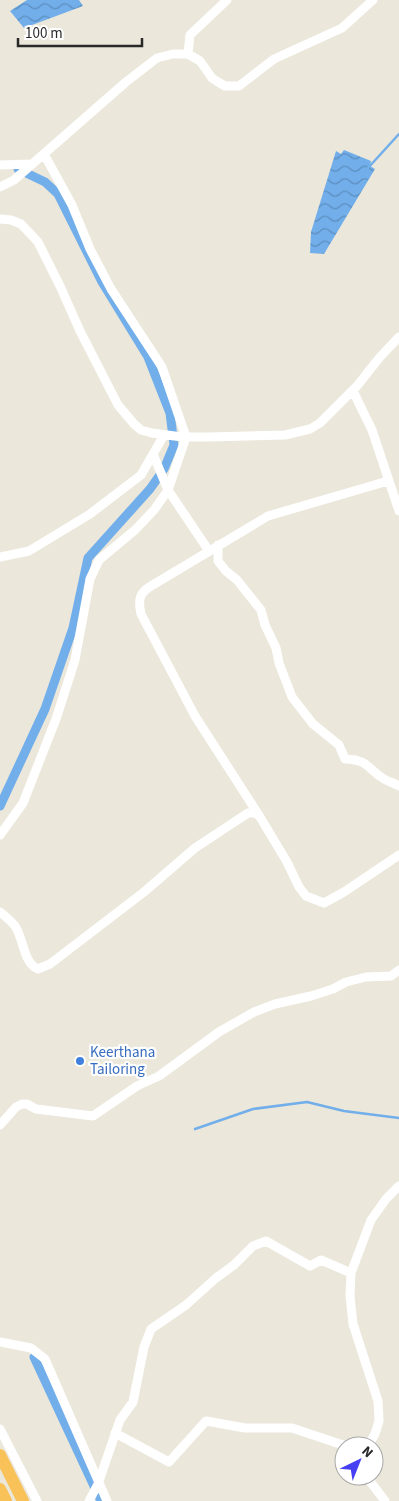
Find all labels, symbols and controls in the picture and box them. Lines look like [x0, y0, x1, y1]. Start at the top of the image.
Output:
scale bar [18, 15, 141, 47]
text: 100 m [25, 23, 63, 44]
place label: Keerthana Tailoring [90, 1042, 155, 1080]
marker: Keerthana Tailoring [74, 1055, 86, 1067]
north arrow [334, 1436, 384, 1486]
text: N [357, 1442, 377, 1463]

